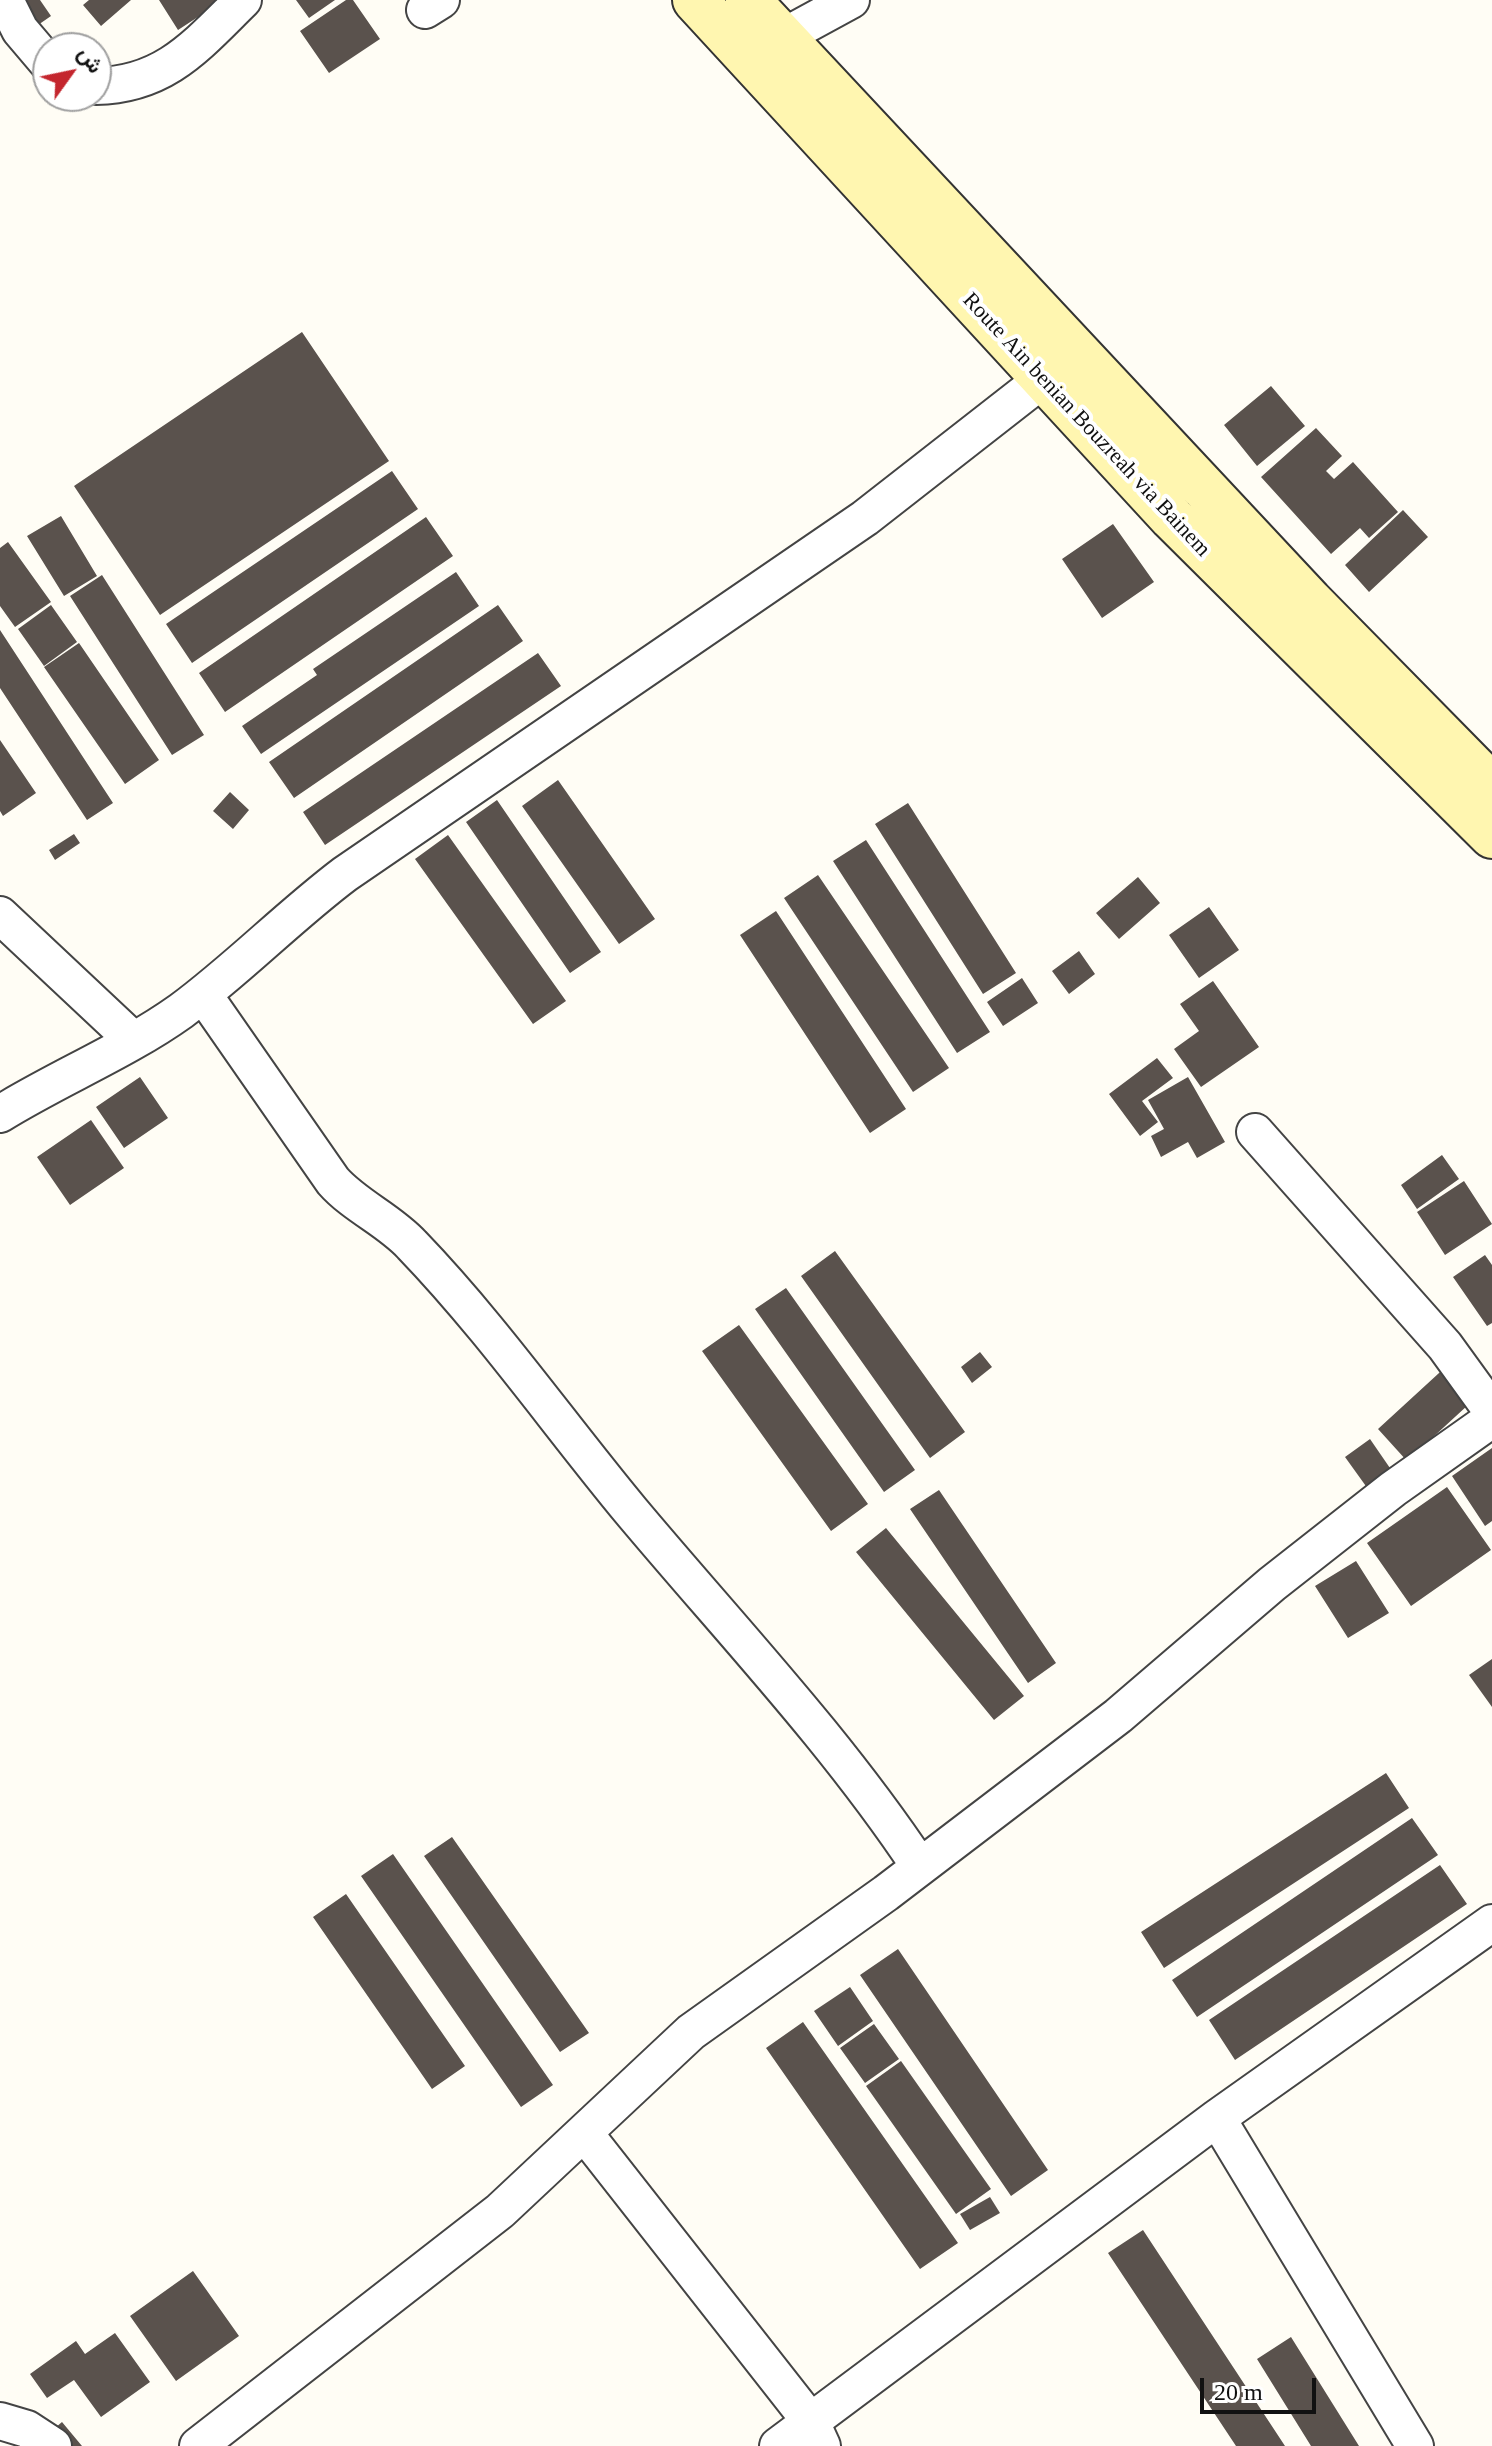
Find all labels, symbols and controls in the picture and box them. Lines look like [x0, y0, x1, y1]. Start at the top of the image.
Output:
north arrow [32, 32, 112, 112]
text: ش [73, 42, 109, 78]
street label: Route Ain benian Bouzreah via Bainem [957, 288, 1215, 562]
scale bar [1204, 2362, 1320, 2412]
text: 20 m [1214, 2379, 1263, 2405]

